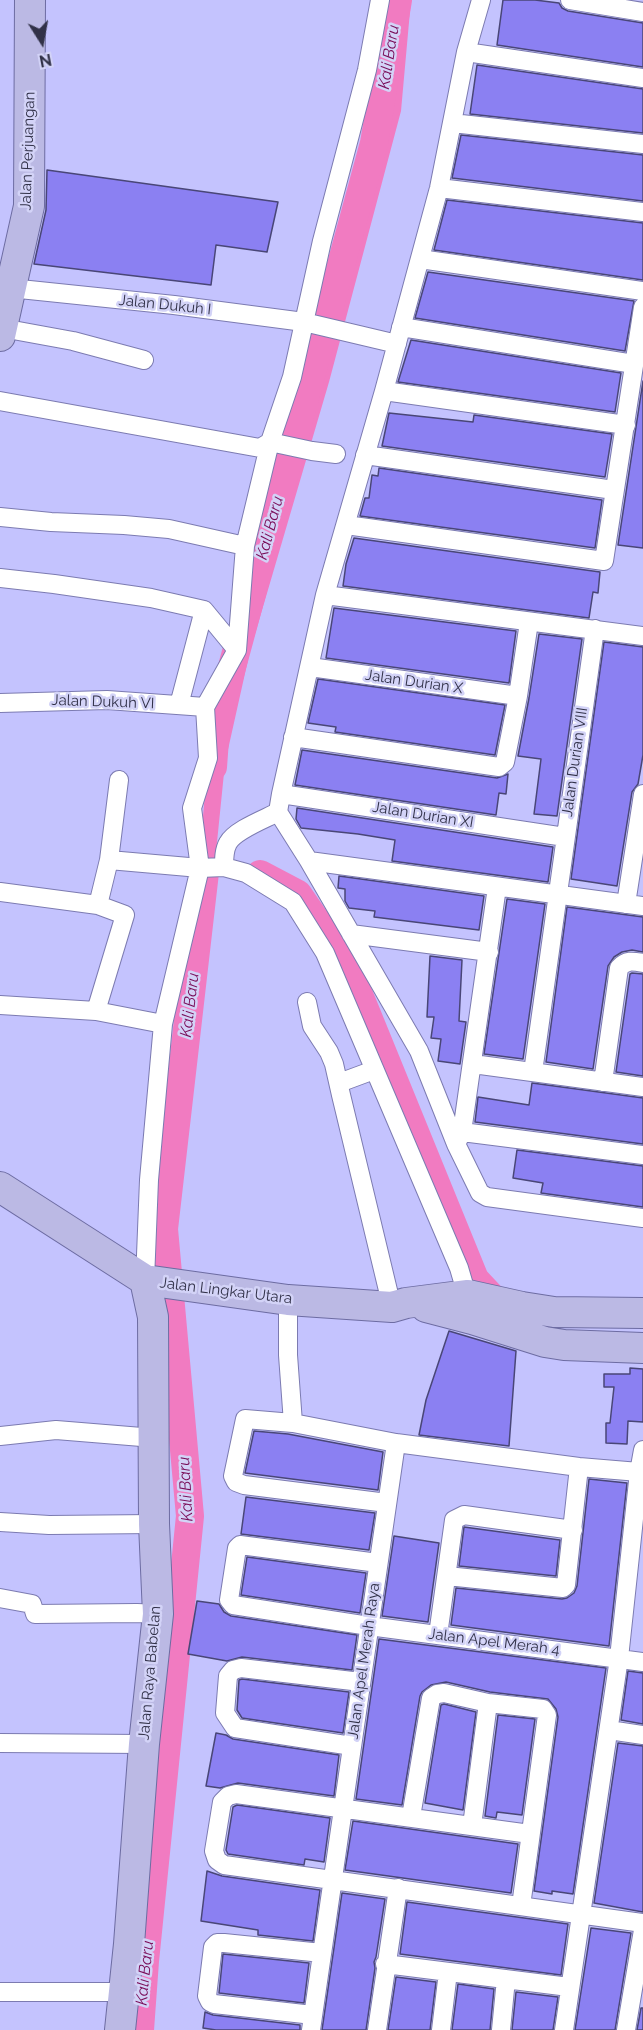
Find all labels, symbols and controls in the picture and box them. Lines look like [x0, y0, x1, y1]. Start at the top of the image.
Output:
north arrow [12, 12, 72, 72]
water label: Kali Baru [374, 23, 404, 91]
text: N [38, 50, 53, 71]
street label: Jalan Perjuangan [17, 91, 39, 211]
street label: Jalan Dukuh I [118, 291, 212, 319]
water label: Kali Baru [252, 494, 288, 562]
street label: Jalan Durian X [364, 666, 464, 698]
street label: Jalan Dukuh VI [51, 691, 155, 713]
street label: Jalan Durian VIII [558, 706, 592, 818]
street label: Jalan Durian XI [371, 798, 475, 832]
water label: Kali Baru [177, 972, 203, 1038]
street label: Jalan Lingkar Utara [159, 1274, 293, 1308]
water label: Kali Baru [175, 1456, 197, 1522]
street label: Jalan Apel Merah Raya [344, 1582, 384, 1740]
street label: Jalan Raya Babelan [135, 1605, 165, 1741]
street label: Jalan Apel Merah 4 [427, 1625, 561, 1659]
water label: Kali Baru [132, 1940, 158, 2006]

